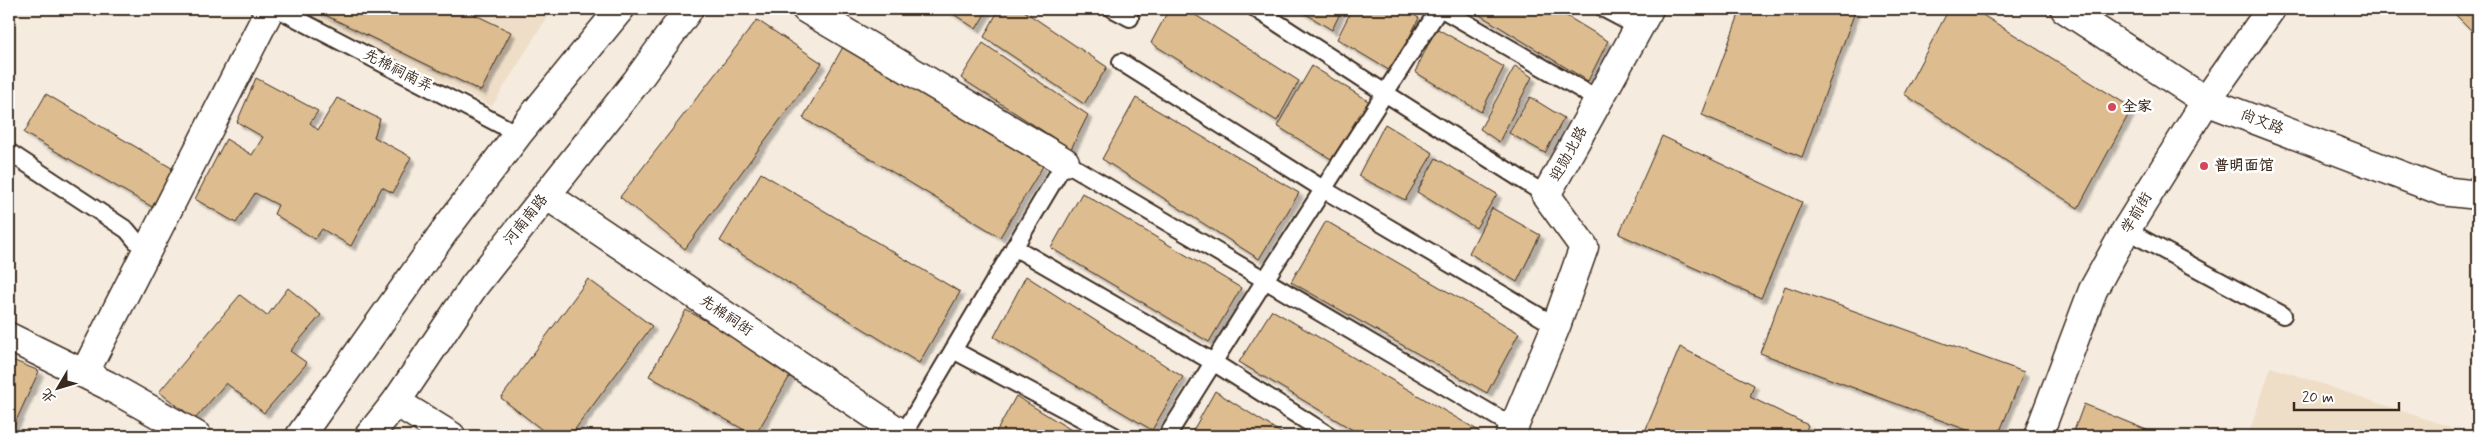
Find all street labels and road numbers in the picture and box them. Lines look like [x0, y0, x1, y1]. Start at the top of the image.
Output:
street label: 先棉祠南弄 [360, 45, 436, 97]
street label: 尚文路 [2237, 105, 2287, 139]
street label: 迎勋北路 [1546, 123, 1592, 185]
street label: 学前街 [2117, 189, 2157, 237]
street label: 河南南路 [499, 190, 553, 250]
street label: 先棉祠街 [696, 291, 756, 341]

